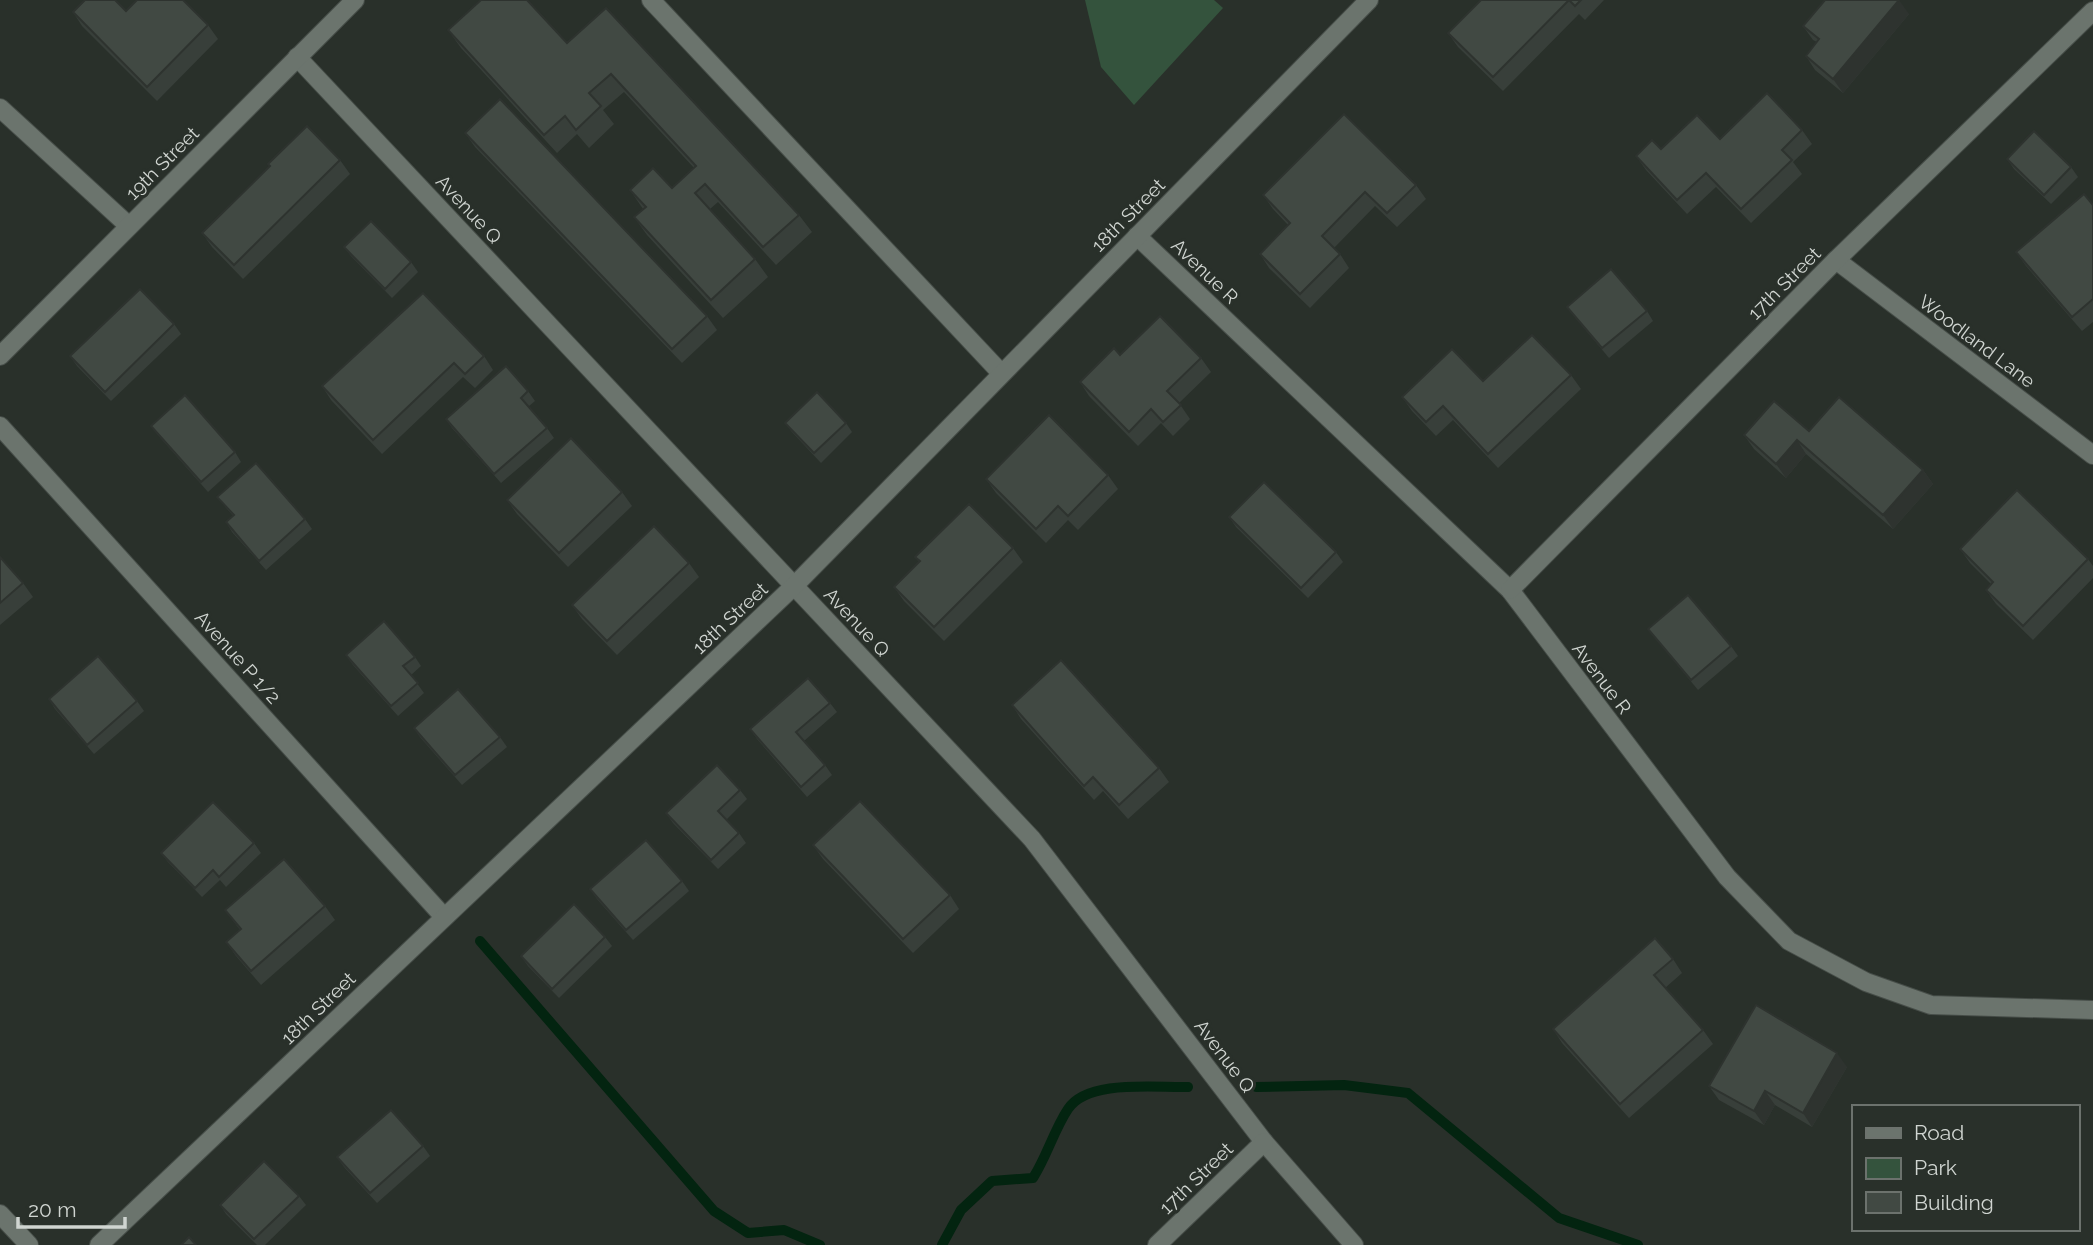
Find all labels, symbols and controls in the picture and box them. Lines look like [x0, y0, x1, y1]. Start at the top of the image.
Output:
street label: 19th Street [121, 121, 204, 204]
street label: Avenue Q [432, 170, 506, 248]
street label: 18th Street [1087, 173, 1170, 256]
street label: Avenue R [1167, 234, 1243, 308]
street label: 17th Street [1743, 242, 1825, 324]
street label: Woodland Lane [1914, 290, 2040, 392]
street label: 18th Street [688, 577, 772, 658]
street label: Avenue Q [820, 583, 894, 661]
street label: Avenue P 1/2 [191, 606, 285, 708]
street label: Avenue R [1568, 638, 1636, 718]
street label: 18th Street [276, 967, 360, 1049]
street label: Avenue Q [1190, 1015, 1260, 1097]
legend [1852, 1105, 2079, 1231]
text: Road [1914, 1120, 1964, 1145]
street label: 17th Street [1155, 1137, 1238, 1218]
text: Park [1914, 1155, 1957, 1180]
scale bar [18, 1186, 124, 1230]
text: Building [1914, 1190, 1994, 1215]
text: 20 m [28, 1197, 76, 1222]

